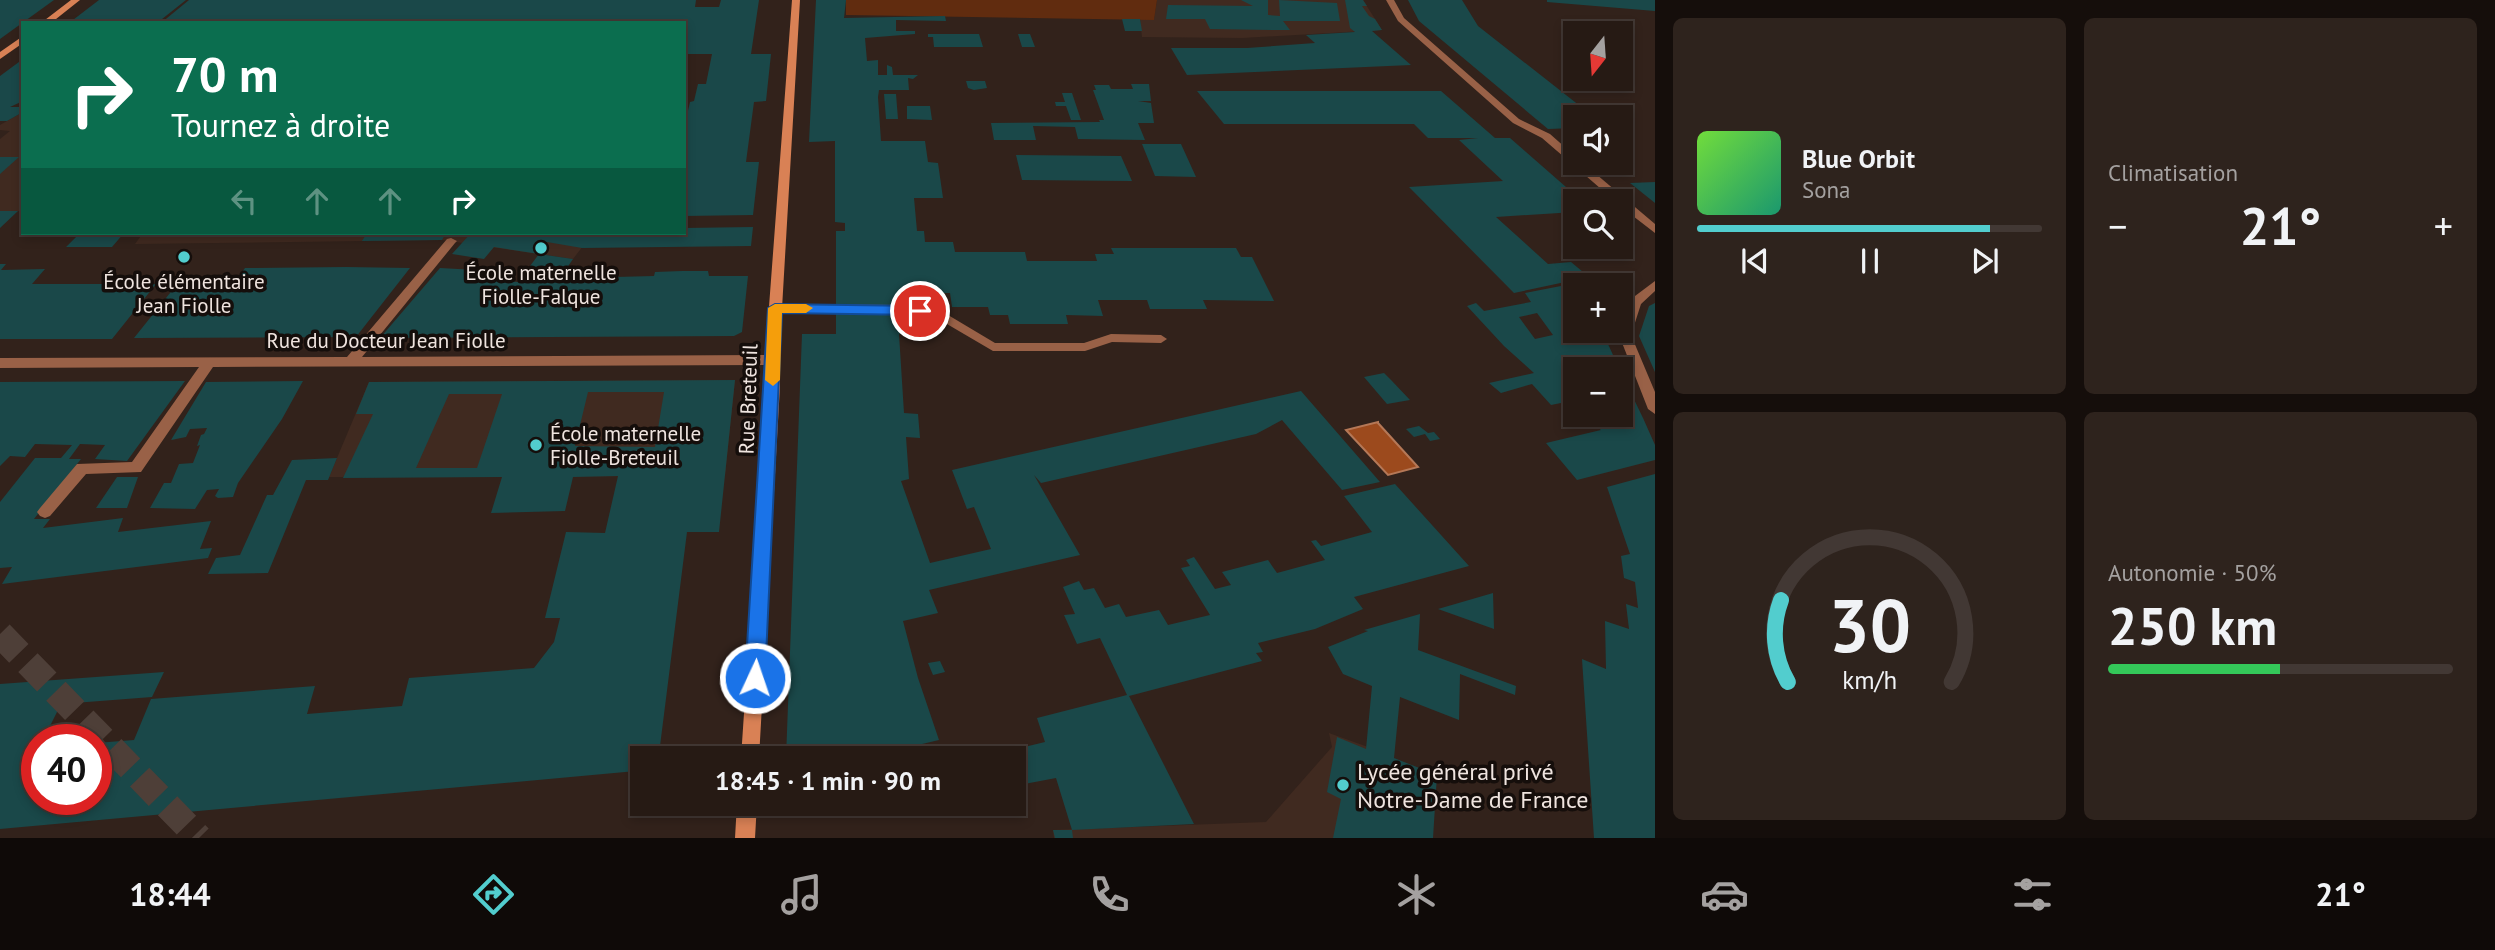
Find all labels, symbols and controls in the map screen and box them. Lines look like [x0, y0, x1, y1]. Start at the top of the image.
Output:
north arrow [1563, 21, 1633, 91]
map controls [1563, 21, 1633, 427]
text: 70 m [171, 42, 278, 106]
icon: right [56, 49, 147, 140]
text: Tournez à droite [171, 104, 390, 146]
button: sound [1563, 105, 1633, 175]
text: Blue Orbit [1802, 142, 1915, 175]
text: Climatisation [2108, 158, 2238, 187]
text: Sona [1802, 175, 1851, 204]
icon: left [225, 182, 263, 220]
icon: ahead [298, 182, 336, 220]
icon: ahead [371, 182, 409, 220]
icon: right [444, 182, 482, 220]
button: search [1563, 189, 1633, 259]
text: 21° [2240, 192, 2321, 259]
text: − [2108, 201, 2127, 250]
text: + [2434, 201, 2453, 250]
marker: École maternelle Fiolle-Falque [533, 240, 549, 256]
icon: previous [1736, 242, 1774, 280]
icon: pause [1851, 242, 1889, 280]
icon: next [1966, 242, 2004, 280]
marker: École élémentaire Jean Fiolle [176, 249, 192, 265]
place label: École maternelle Fiolle-Falque [465, 259, 617, 310]
place label: École élémentaire Jean Fiolle [103, 268, 265, 319]
button: + [1563, 273, 1633, 343]
pin [890, 281, 950, 341]
icon: arrive [901, 292, 939, 330]
street label: Rue du Docteur Jean Fiolle [266, 327, 506, 354]
street label: Rue Breteuil [733, 343, 763, 455]
button: − [1563, 357, 1633, 427]
place label: École maternelle Fiolle-Breteuil [550, 420, 701, 471]
marker: École maternelle Fiolle-Breteuil [528, 437, 544, 453]
text: Autonomie · 50% [2108, 558, 2276, 587]
text: 30 [1828, 578, 1911, 672]
text: 250 km [2108, 592, 2277, 659]
position arrow [718, 641, 792, 715]
text: km/h [1842, 664, 1897, 696]
speed limit sign: 40 [21, 724, 112, 815]
place label: Lycée général privé Notre-Dame de France [1357, 756, 1588, 815]
text: 18:45 · 1 min · 90 m [715, 764, 941, 797]
marker: Lycée général privé Notre-Dame de France [1335, 777, 1351, 793]
icon: directions [469, 870, 518, 919]
icon: music [777, 870, 826, 919]
icon: phone [1085, 870, 1134, 919]
icon: climate [1392, 870, 1441, 919]
icon: car [1700, 870, 1749, 919]
icon: filters [2008, 870, 2057, 919]
text: 18:44 [129, 873, 211, 915]
text: 21° [2315, 873, 2366, 915]

